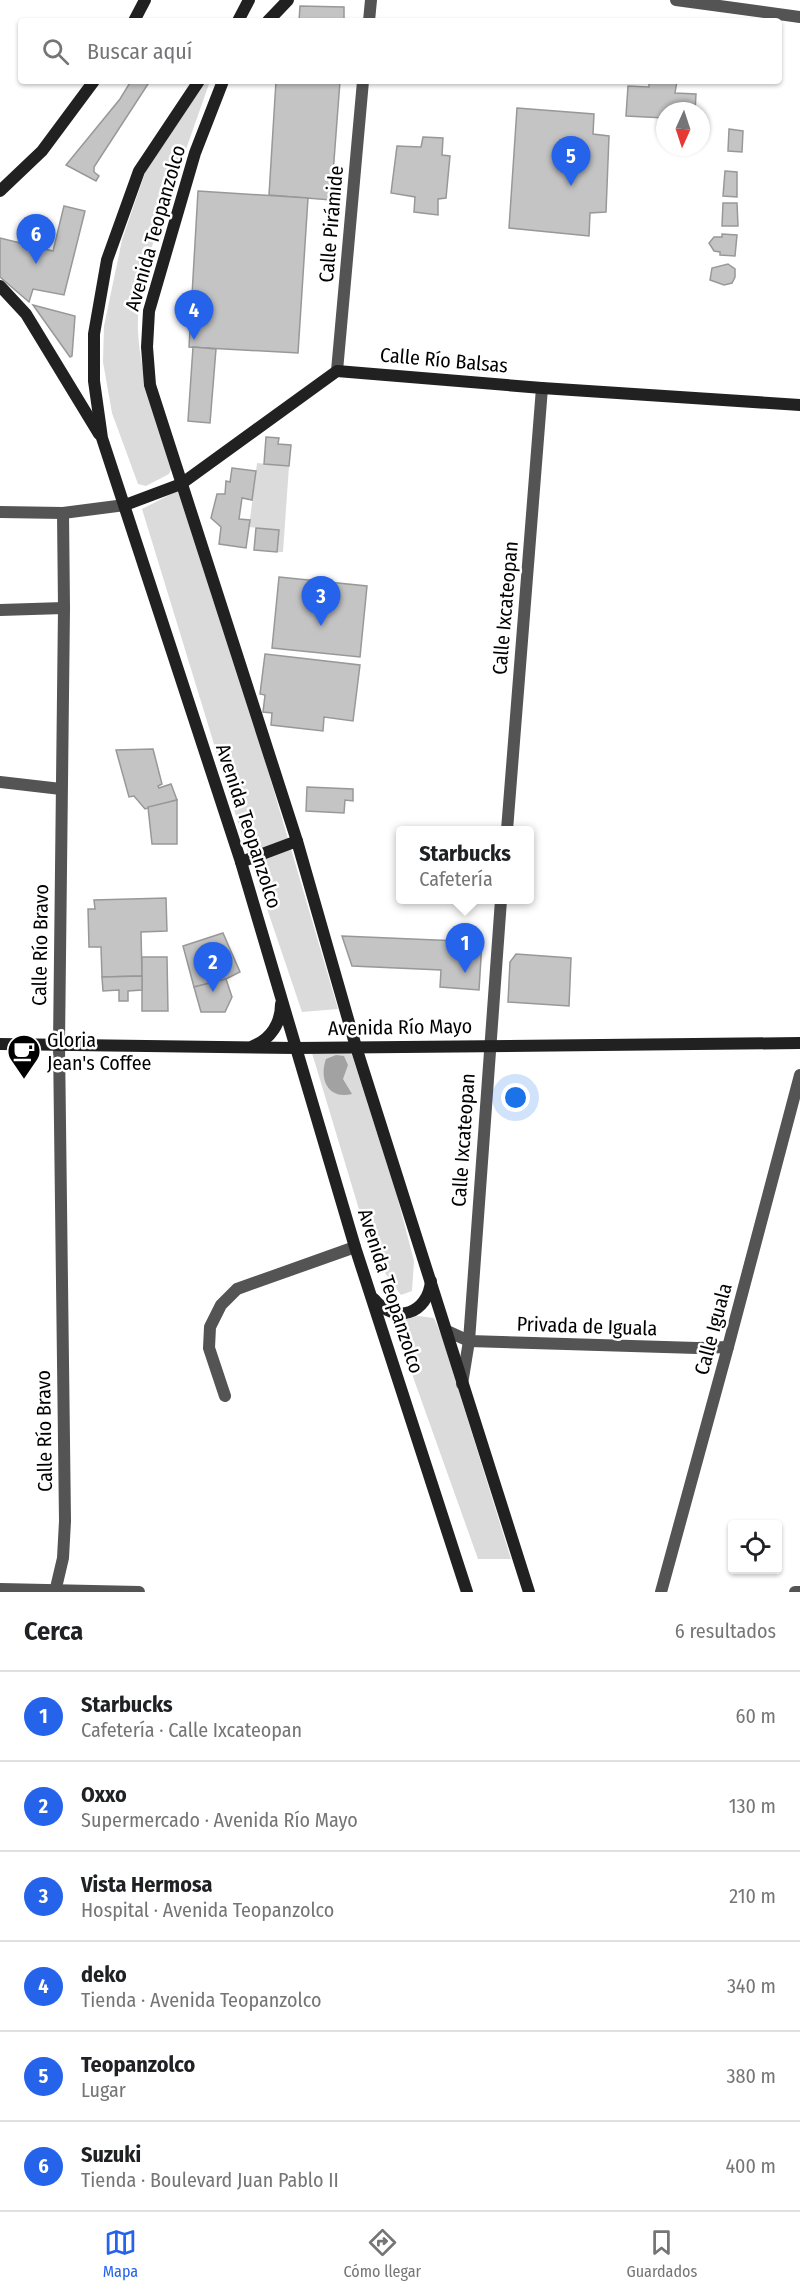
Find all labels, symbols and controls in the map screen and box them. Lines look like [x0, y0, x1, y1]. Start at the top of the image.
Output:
search box [18, 18, 782, 84]
icon: search [39, 35, 72, 68]
text: Buscar aquí [87, 38, 192, 65]
north arrow [656, 102, 710, 156]
pin: 5 [552, 136, 590, 186]
street label: Avenida Teopanzolco [120, 142, 190, 314]
street label: Calle Pirámide [314, 165, 348, 283]
pin: 6 [16, 214, 56, 264]
pin: 4 [174, 290, 214, 340]
street label: Calle Río Balsas [379, 342, 509, 378]
street label: Calle Ixcateopan [487, 540, 523, 676]
pin: 3 [302, 576, 340, 626]
street label: Avenida Teopanzolco [211, 741, 287, 911]
popup [396, 826, 534, 904]
text: Starbucks [419, 840, 511, 867]
text: Cafetería [419, 867, 493, 891]
street label: Calle Río Bravo [27, 884, 53, 1006]
pin: 1 [446, 924, 484, 973]
pin: 2 [194, 942, 232, 992]
street label: Avenida Río Mayo [328, 1014, 472, 1040]
place label: Gloria Jean's Coffee [47, 1028, 151, 1075]
cafe icon: Gloria Jean's Coffee [6, 1033, 42, 1080]
street label: Calle Ixcateopan [446, 1072, 480, 1208]
your location [501, 1083, 530, 1112]
street label: Avenida Teopanzolco [353, 1206, 429, 1376]
street label: Calle Iguala [689, 1280, 737, 1378]
street label: Privada de Iguala [516, 1312, 658, 1340]
street label: Calle Río Bravo [31, 1370, 57, 1492]
map controls [728, 1520, 782, 1574]
button: locate [728, 1520, 782, 1574]
text: Cerca [24, 1616, 83, 1647]
text: 6 resultados [675, 1619, 776, 1643]
text: Starbucks [81, 1691, 173, 1718]
text: 1 [39, 1704, 48, 1728]
text: 60 m [736, 1704, 776, 1728]
text: Cafetería · Calle Ixcateopan [81, 1718, 302, 1742]
text: Oxxo [81, 1781, 127, 1808]
text: 2 [39, 1794, 48, 1818]
text: 130 m [729, 1794, 776, 1818]
text: Supermercado · Avenida Río Mayo [81, 1808, 358, 1832]
text: Vista Hermosa [81, 1871, 212, 1898]
text: 3 [39, 1884, 48, 1908]
text: 210 m [729, 1884, 776, 1908]
text: Hospital · Avenida Teopanzolco [81, 1898, 334, 1922]
text: deko [81, 1961, 127, 1988]
text: 4 [38, 1974, 49, 1998]
text: 340 m [727, 1974, 776, 1998]
text: Tienda · Avenida Teopanzolco [81, 1988, 321, 2012]
text: Teopanzolco [81, 2051, 195, 2078]
text: 5 [39, 2064, 48, 2088]
text: 380 m [726, 2064, 776, 2088]
text: Lugar [81, 2078, 126, 2102]
text: Suzuki [81, 2141, 141, 2168]
text: 6 [38, 2154, 49, 2178]
text: 400 m [725, 2154, 776, 2178]
text: Tienda · Boulevard Juan Pablo II [81, 2168, 339, 2192]
tab: Mapa [103, 2226, 138, 2281]
tab: Cómo llegar [344, 2226, 421, 2281]
tab: Guardados [627, 2226, 697, 2281]

